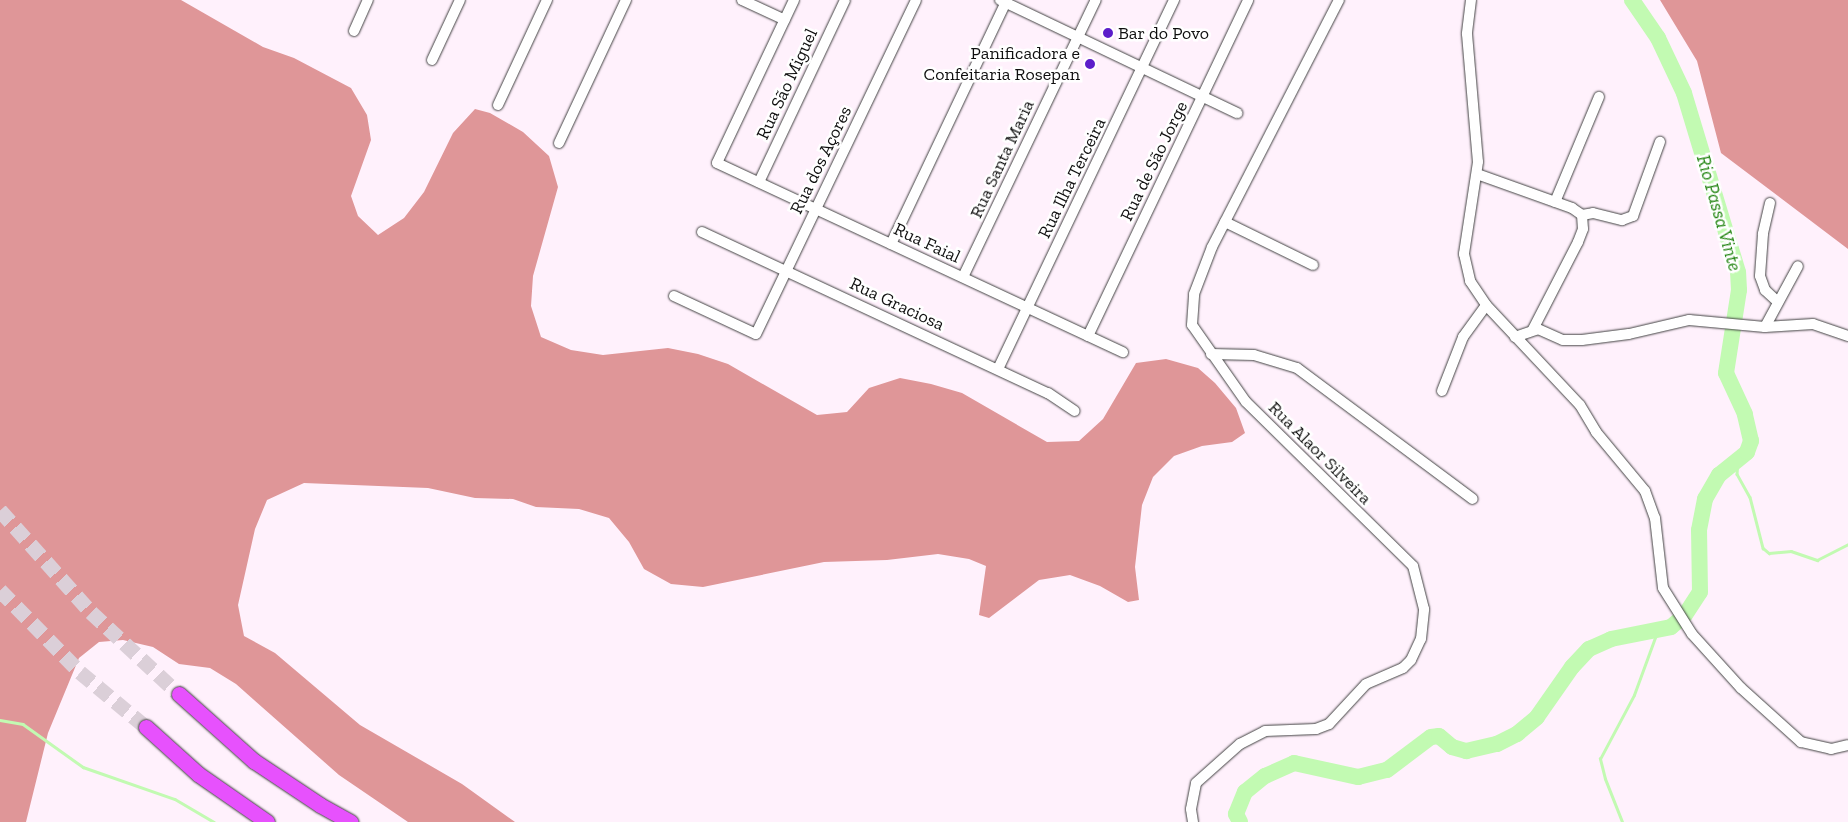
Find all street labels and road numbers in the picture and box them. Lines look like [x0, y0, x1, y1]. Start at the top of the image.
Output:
street label: Rua São Miguel [752, 25, 822, 143]
street label: Rua Santa Maria [965, 97, 1039, 221]
street label: Rua de São Jorge [1116, 97, 1192, 225]
street label: Rua dos Açores [785, 102, 857, 218]
street label: Rua Ilha Terceira [1033, 114, 1111, 242]
street label: Rua Faial [890, 218, 964, 268]
street label: Rua Graciosa [846, 273, 948, 335]
street label: Rua Alaor Silveira [1264, 397, 1376, 509]

